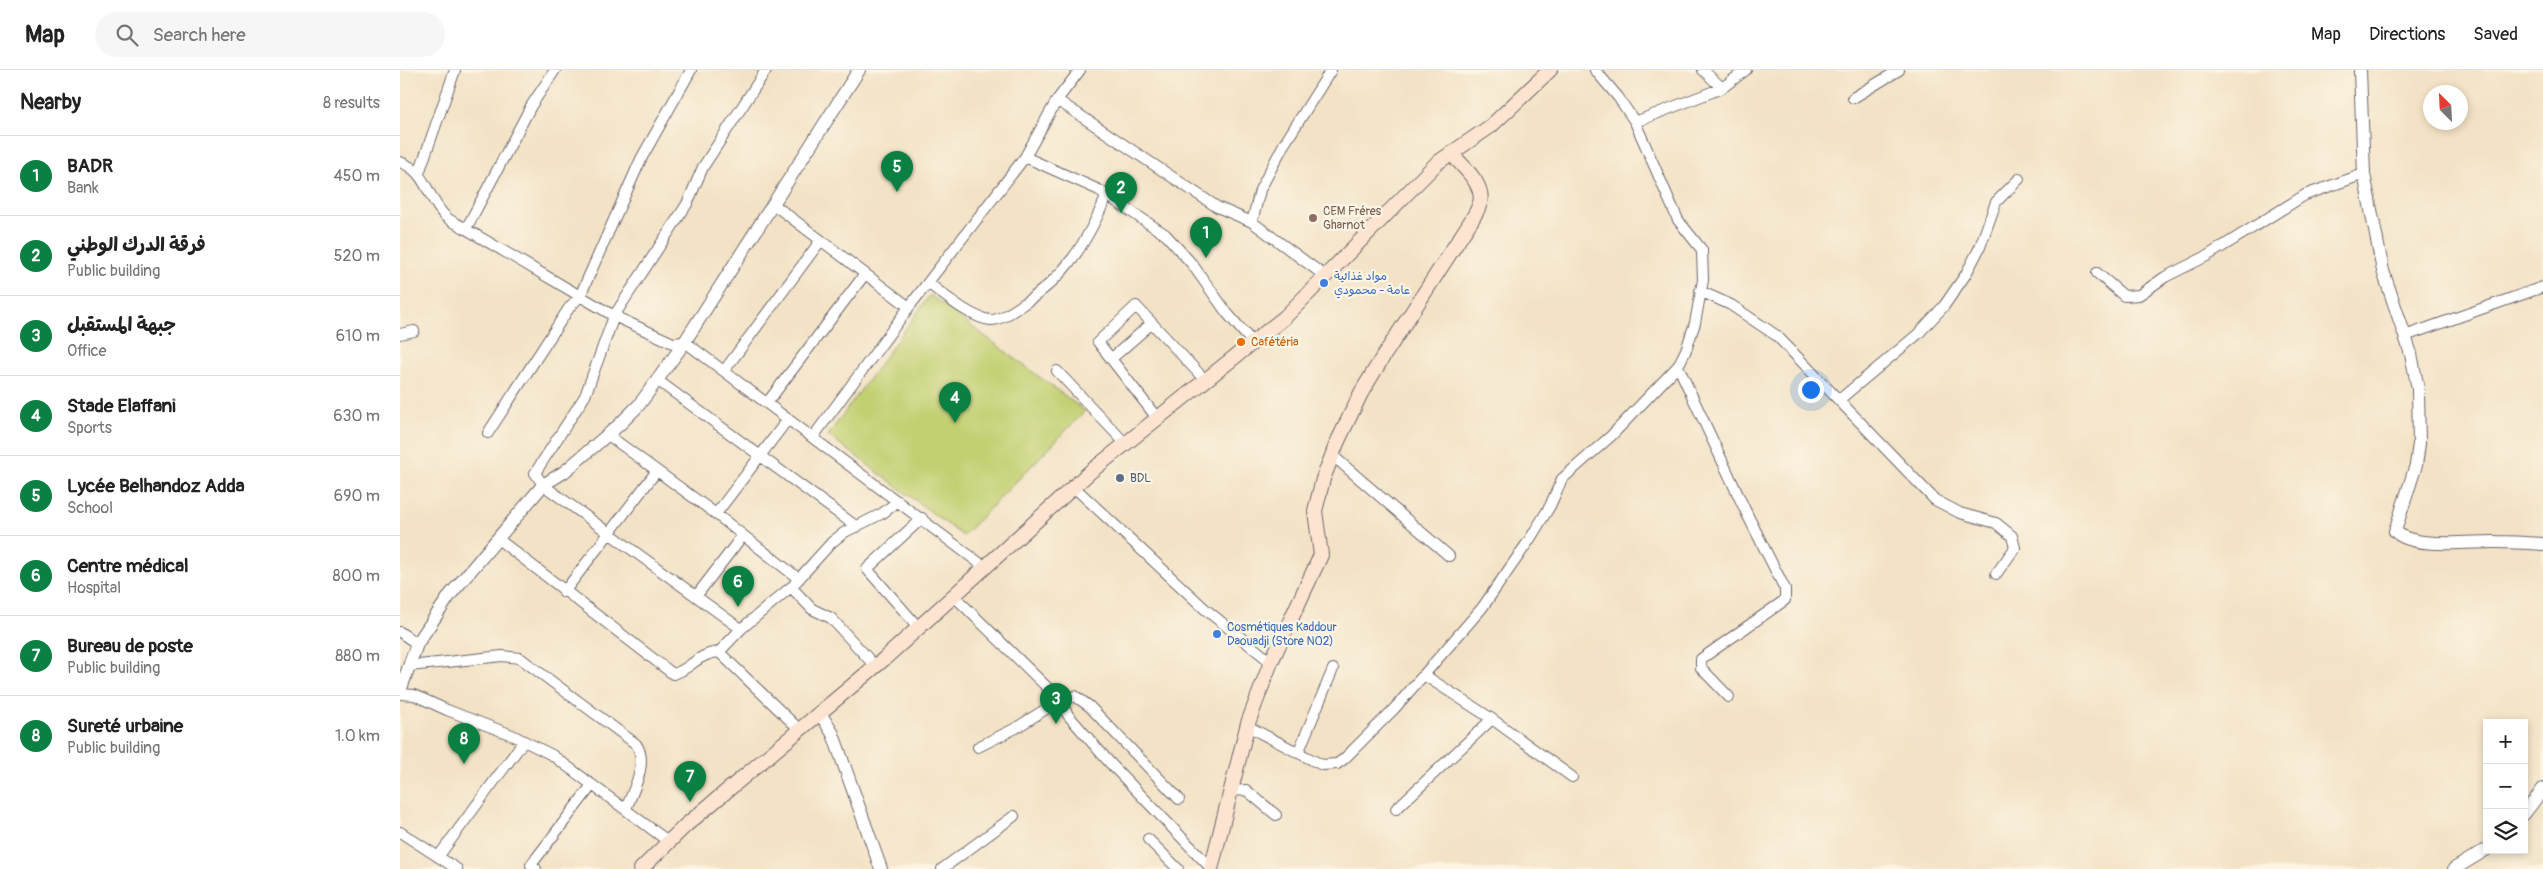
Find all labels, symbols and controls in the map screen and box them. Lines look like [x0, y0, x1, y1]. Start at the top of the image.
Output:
search box [95, 12, 445, 57]
text: Map [25, 20, 65, 49]
icon: search [113, 21, 141, 49]
text: Search here [153, 23, 246, 47]
text: Map [2311, 23, 2341, 46]
text: Directions [2369, 23, 2445, 46]
text: Saved [2473, 23, 2518, 46]
north arrow [2423, 85, 2468, 130]
text: Nearby [20, 89, 81, 116]
text: 8 results [323, 93, 380, 113]
pin: 5 [881, 151, 913, 192]
text: BADR [67, 154, 113, 178]
text: 1 [33, 166, 39, 186]
text: 450 m [333, 166, 380, 186]
pin: 2 [1105, 172, 1137, 213]
text: Bank [67, 178, 99, 198]
place label: CEM Fréres Gharnot [1323, 204, 1382, 233]
marker: CEM Fréres Gharnot [1307, 212, 1319, 224]
pin: 1 [1190, 217, 1222, 258]
text: فرقة الدرك الوطني [67, 233, 206, 257]
text: 2 [32, 246, 40, 266]
text: 520 m [334, 246, 380, 266]
text: Public building [67, 261, 160, 281]
place label: مواد غذائية عامة - محمودي [1334, 269, 1410, 299]
marker: مواد غذائية عامة - محمودي [1318, 277, 1330, 289]
text: جبهة المستقبل [67, 313, 176, 337]
text: 3 [32, 326, 40, 346]
text: 610 m [336, 326, 380, 346]
place label: Cafétéria [1251, 335, 1299, 350]
marker: Cafétéria [1235, 336, 1247, 348]
text: Office [67, 341, 107, 361]
your location [1798, 377, 1824, 403]
pin: 4 [939, 382, 971, 423]
text: Stade Elaffani [67, 394, 176, 418]
text: 4 [31, 406, 41, 426]
text: 630 m [333, 406, 380, 426]
text: Sports [67, 418, 112, 438]
place label: BDL [1130, 471, 1151, 486]
marker: BDL [1114, 472, 1126, 484]
text: Lycée Belhandoz Adda [67, 474, 245, 498]
text: 5 [32, 486, 40, 506]
text: 690 m [334, 486, 380, 506]
text: School [67, 498, 113, 518]
text: Centre médical [67, 554, 189, 578]
text: 6 [31, 566, 41, 586]
text: 800 m [332, 566, 380, 586]
pin: 6 [722, 566, 754, 607]
text: Hospital [67, 578, 121, 598]
place label: Cosmétiques Kaddour Daouadji (Store N02) [1227, 620, 1338, 649]
marker: Cosmétiques Kaddour Daouadji (Store N02) [1211, 628, 1223, 640]
text: Bureau de poste [67, 634, 193, 658]
text: 7 [32, 646, 40, 666]
text: 880 m [335, 646, 380, 666]
text: Public building [67, 658, 160, 678]
pin: 3 [1040, 683, 1072, 724]
text: Sureté urbaine [67, 714, 183, 738]
map controls [2483, 719, 2528, 854]
button: + [2483, 719, 2528, 764]
pin: 8 [448, 723, 480, 764]
text: 8 [32, 726, 40, 746]
text: 1.0 km [335, 726, 380, 746]
text: Public building [67, 738, 160, 758]
pin: 7 [674, 761, 706, 802]
button: − [2483, 764, 2528, 809]
button: layers [2483, 809, 2528, 854]

